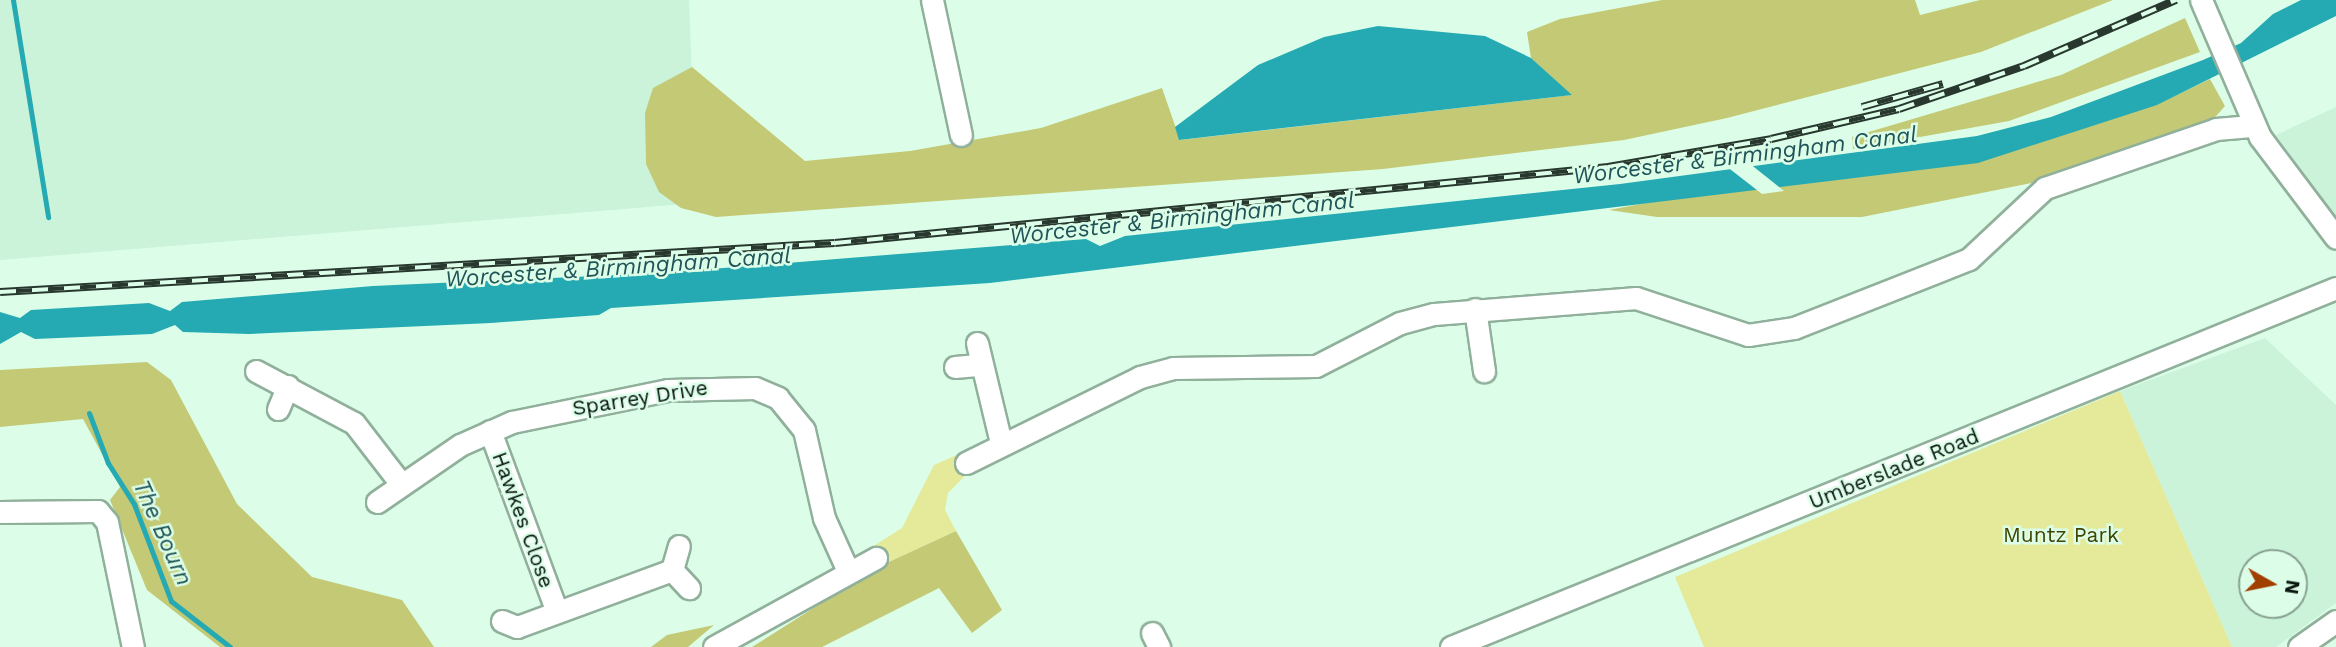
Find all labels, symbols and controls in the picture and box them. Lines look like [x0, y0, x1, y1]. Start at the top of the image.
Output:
water label: Worcester & Birmingham Canal [1571, 121, 1919, 191]
water label: Worcester & Birmingham Canal [1008, 187, 1356, 251]
water label: Worcester & Birmingham Canal [444, 242, 792, 294]
street label: Sparrey Drive [570, 375, 710, 421]
street label: Umberslade Road [1805, 423, 1983, 515]
street label: Hawkes Close [487, 449, 559, 591]
water label: The Bourn [126, 476, 198, 590]
park label: Muntz Park [2003, 522, 2119, 548]
north arrow [2238, 549, 2308, 619]
text: N [2280, 578, 2305, 596]

